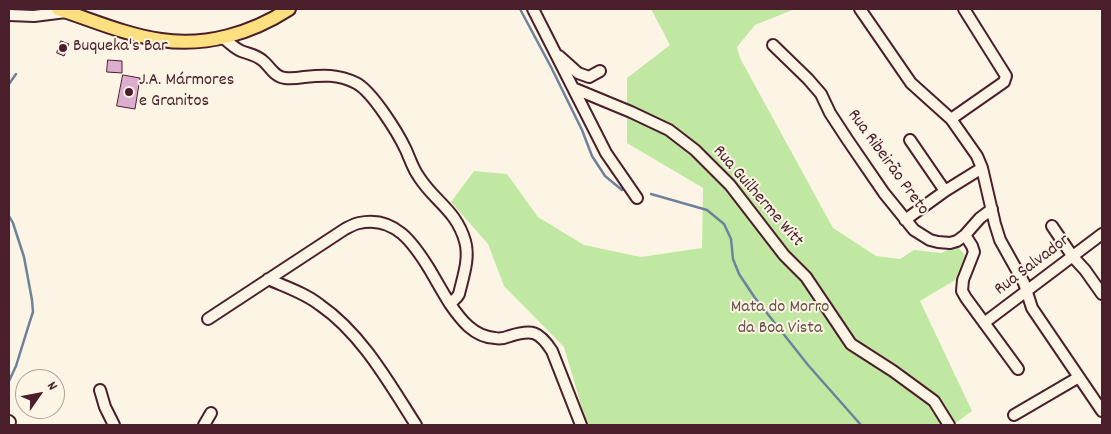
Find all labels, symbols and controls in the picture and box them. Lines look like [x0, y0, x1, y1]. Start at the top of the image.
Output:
place label: Buqueka's Bar [73, 37, 168, 59]
marker: Buqueka's Bar [57, 42, 69, 54]
place label: J.A. Mármores e Granitos [139, 71, 234, 114]
marker: J.A. Mármores e Granitos [123, 86, 135, 98]
street label: Rua Ribeirão Preto [841, 106, 933, 220]
street label: Rua Guilherme Witt [707, 142, 807, 252]
street label: Rua Salvador [991, 231, 1075, 301]
park label: Mata do Morro da Boa Vista [731, 298, 829, 340]
north arrow [15, 369, 65, 419]
text: N [41, 378, 62, 395]

